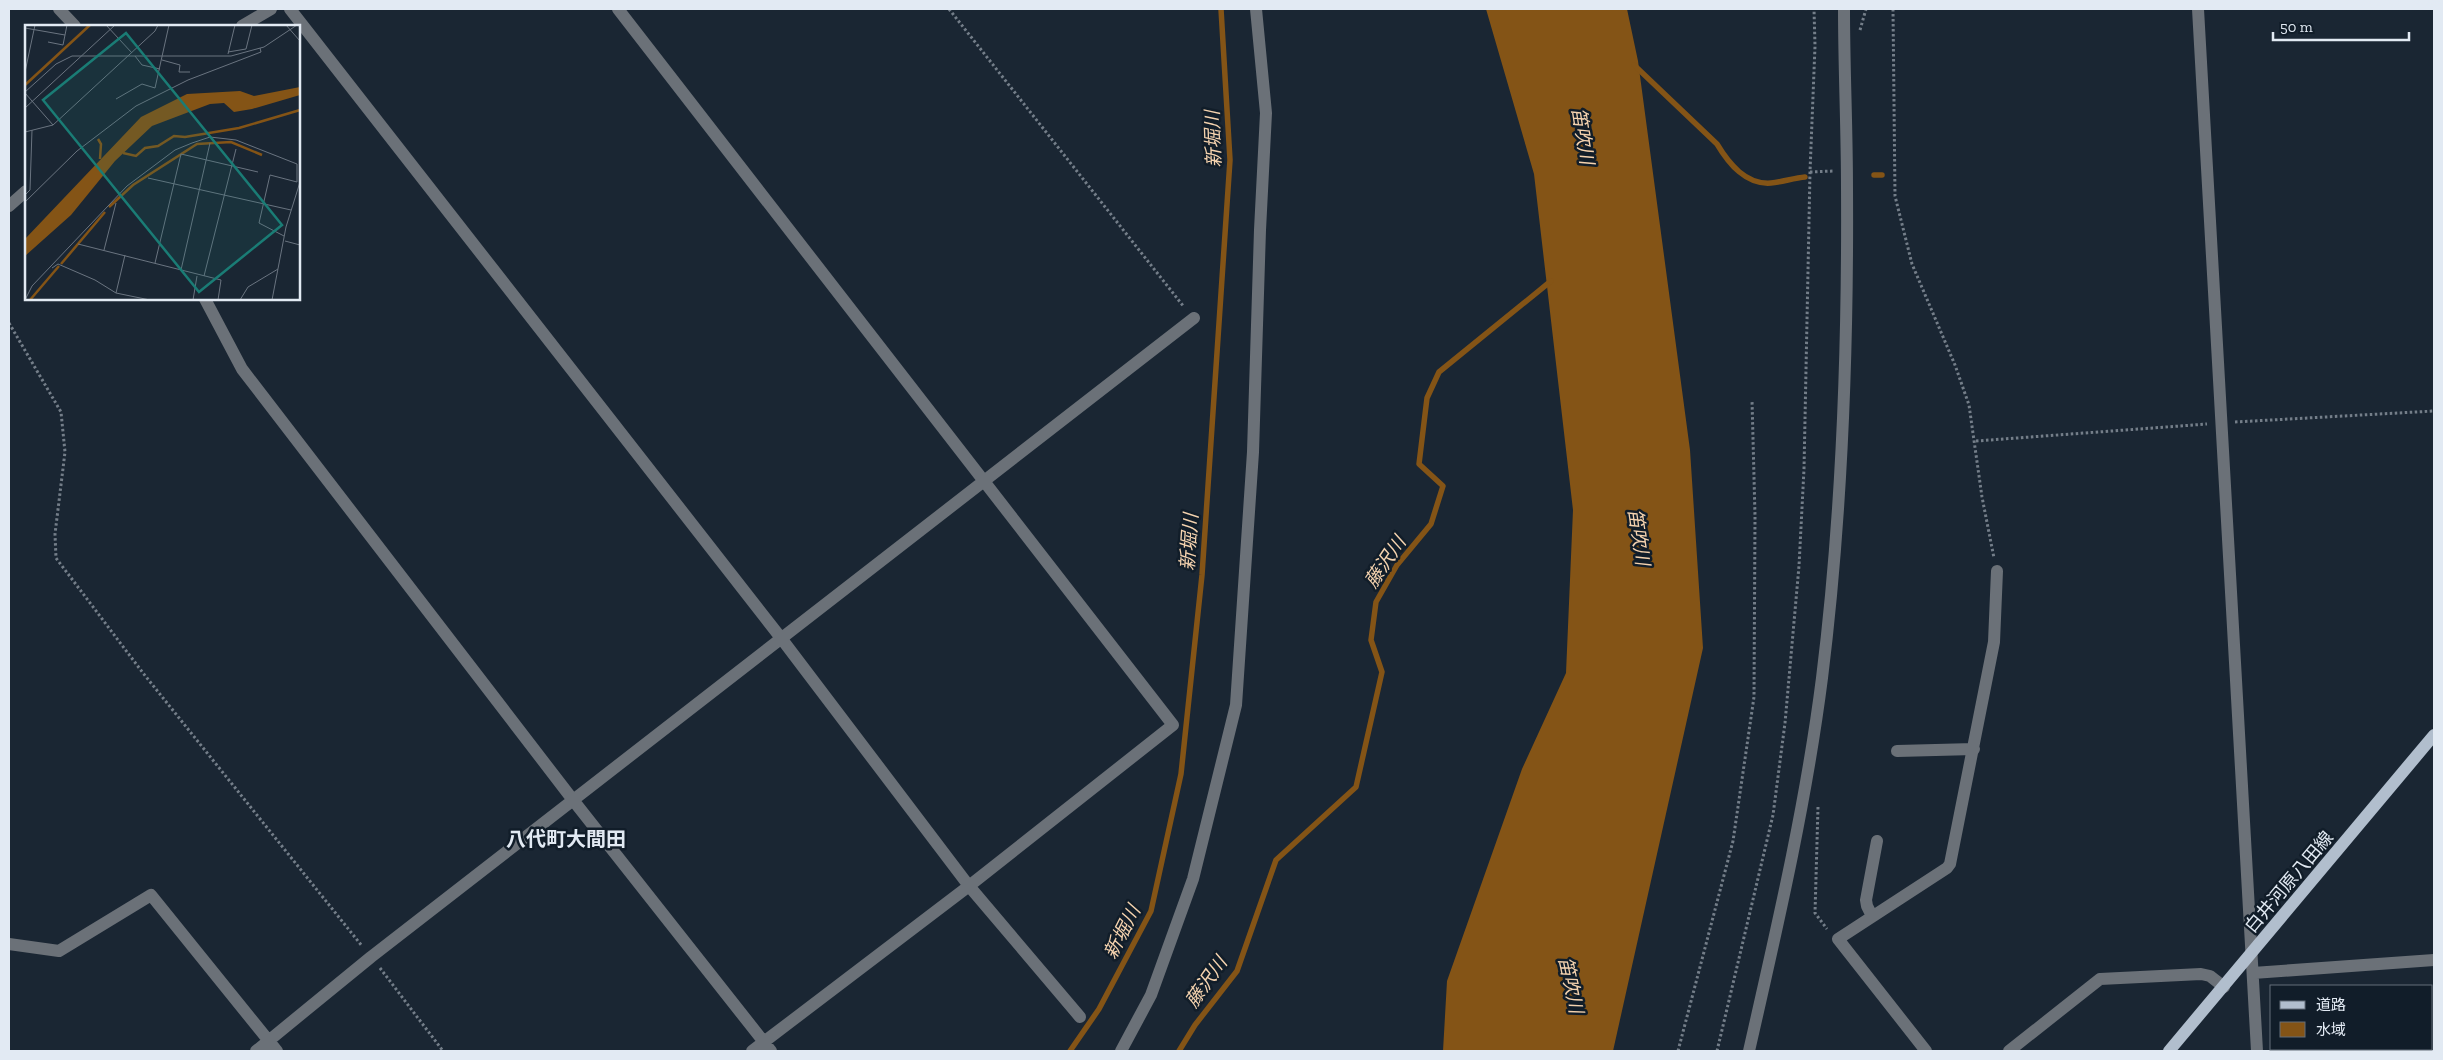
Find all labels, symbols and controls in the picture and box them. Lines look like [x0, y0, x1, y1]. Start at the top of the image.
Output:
scale bar [2273, 10, 2409, 42]
text: 50 m [2280, 18, 2313, 36]
inset map [25, 25, 300, 300]
water label: 笛吹川 [1567, 106, 1599, 168]
water label: 新堀川 [1200, 108, 1225, 168]
water label: 笛吹川 [1624, 507, 1655, 569]
water label: 新堀川 [1176, 511, 1203, 571]
water label: 藤沢川 [1360, 530, 1412, 592]
district label: 八代町大間田 [506, 827, 626, 851]
street label: 白井河原八田線 [2240, 827, 2338, 937]
water label: 新堀川 [1099, 900, 1146, 963]
water label: 藤沢川 [1180, 950, 1233, 1012]
water label: 笛吹川 [1554, 955, 1589, 1017]
legend [2270, 985, 2433, 1050]
text: 道路 [2316, 996, 2346, 1014]
text: 水域 [2316, 1021, 2346, 1039]

